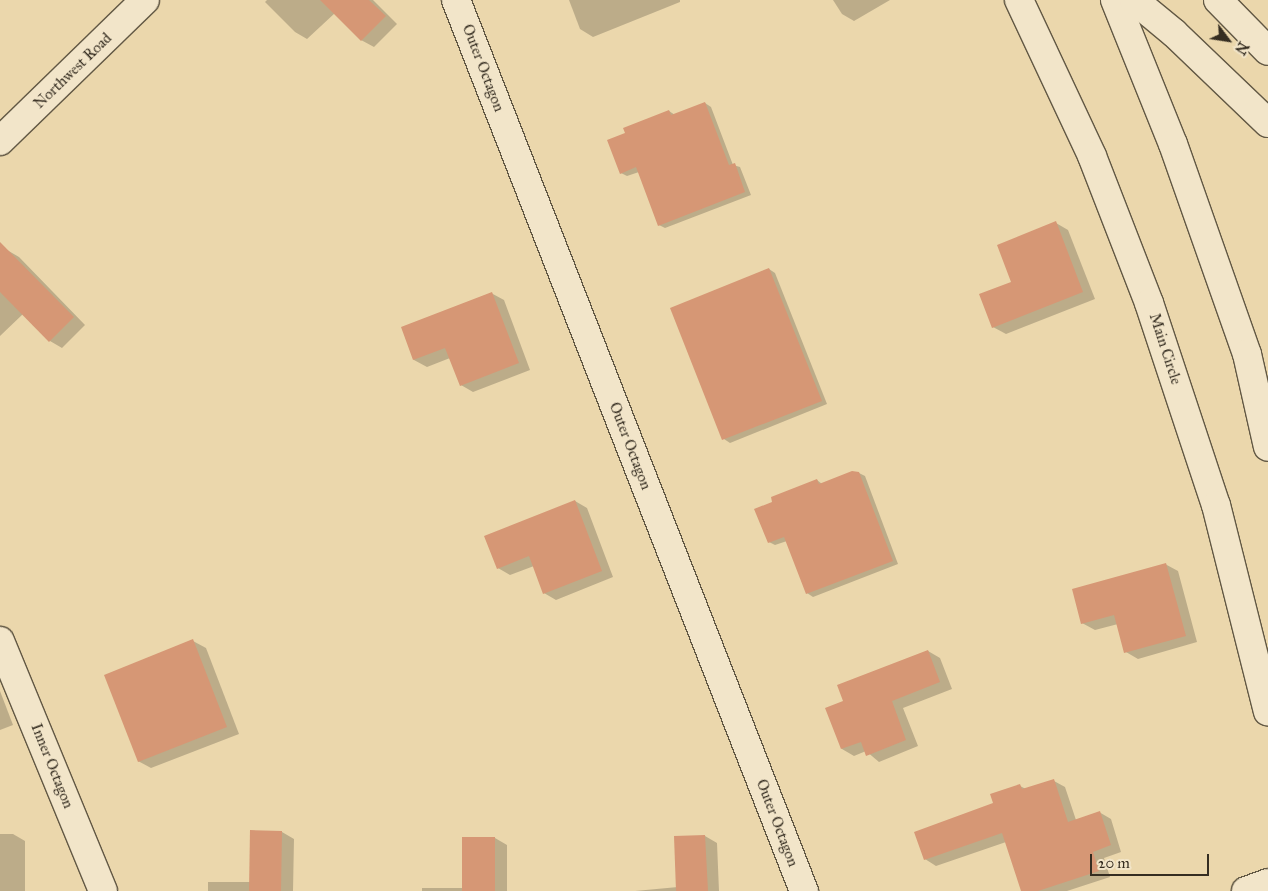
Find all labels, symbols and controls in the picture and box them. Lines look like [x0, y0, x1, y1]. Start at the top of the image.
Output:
north arrow [1203, 15, 1253, 65]
street label: Outer Octagon [458, 22, 508, 114]
street label: Northwest Road [30, 29, 116, 113]
text: N [1231, 39, 1252, 57]
street label: Main Circle [1145, 311, 1185, 387]
street label: Outer Octagon [605, 400, 655, 492]
street label: Inner Octagon [27, 721, 77, 811]
street label: Outer Octagon [752, 777, 802, 869]
scale bar [1093, 844, 1212, 876]
text: 20 m [1098, 854, 1130, 872]

